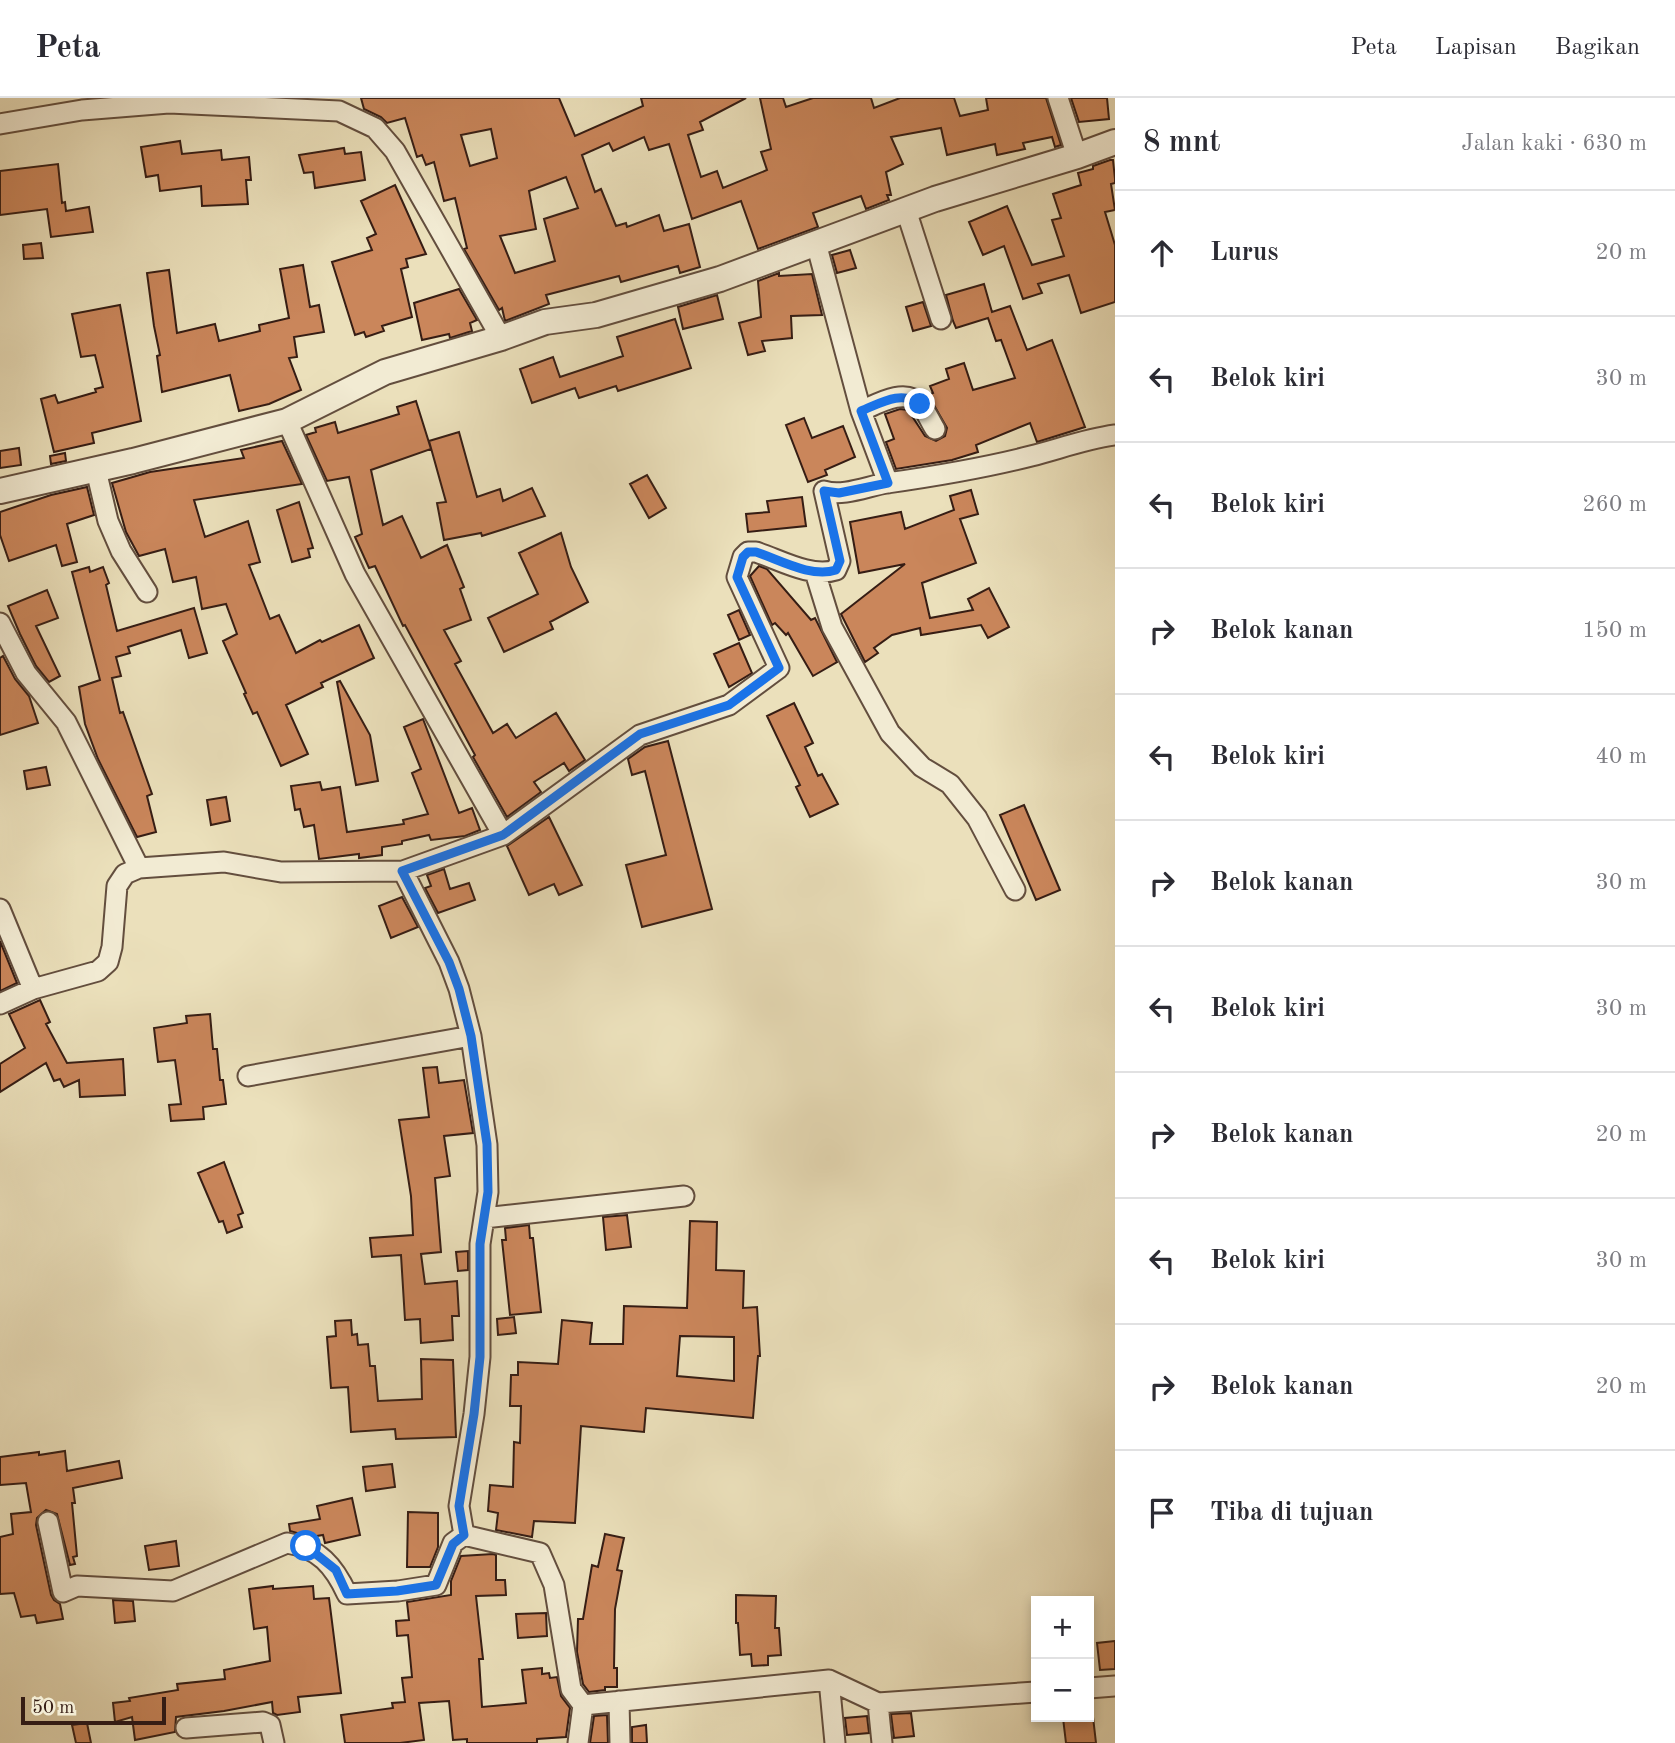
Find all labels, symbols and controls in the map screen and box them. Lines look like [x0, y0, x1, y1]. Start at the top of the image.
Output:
text: Peta [35, 32, 101, 65]
text: Peta [1350, 36, 1397, 60]
text: Lapisan [1435, 36, 1517, 60]
text: Bagikan [1555, 36, 1640, 60]
text: 8 mnt [1143, 128, 1220, 158]
text: Jalan kaki · 630 m [1461, 132, 1647, 155]
icon: ahead [1143, 234, 1181, 272]
text: Lurus [1210, 240, 1278, 266]
text: 20 m [1596, 241, 1647, 264]
icon: left [1143, 360, 1181, 398]
text: Belok kiri [1210, 366, 1325, 392]
text: 30 m [1596, 367, 1647, 390]
route end [904, 388, 935, 419]
icon: left [1143, 486, 1181, 524]
text: Belok kiri [1210, 492, 1325, 518]
text: 260 m [1582, 493, 1647, 516]
icon: right [1143, 612, 1181, 650]
text: Belok kanan [1210, 618, 1354, 644]
text: 150 m [1582, 619, 1647, 642]
icon: left [1143, 738, 1181, 776]
text: Belok kiri [1210, 744, 1325, 770]
text: 40 m [1596, 745, 1647, 768]
icon: right [1143, 864, 1181, 902]
text: Belok kanan [1210, 870, 1354, 896]
text: 30 m [1596, 871, 1647, 894]
icon: left [1143, 990, 1181, 1028]
text: Belok kiri [1210, 996, 1325, 1022]
text: 30 m [1596, 997, 1647, 1020]
icon: right [1143, 1116, 1181, 1154]
text: Belok kanan [1210, 1122, 1354, 1148]
text: 20 m [1596, 1123, 1647, 1146]
icon: left [1143, 1242, 1181, 1280]
text: Belok kiri [1210, 1248, 1325, 1274]
text: 30 m [1596, 1249, 1647, 1272]
icon: right [1143, 1368, 1181, 1406]
text: Belok kanan [1210, 1374, 1354, 1400]
text: 20 m [1596, 1375, 1647, 1398]
icon: arrive [1143, 1494, 1181, 1532]
text: Tiba di tujuan [1210, 1500, 1374, 1526]
route start [290, 1530, 321, 1561]
map controls [1031, 1596, 1094, 1722]
button: + [1031, 1596, 1094, 1659]
button: − [1031, 1659, 1094, 1722]
scale bar [21, 1694, 166, 1726]
text: 50 m [32, 1699, 74, 1718]

